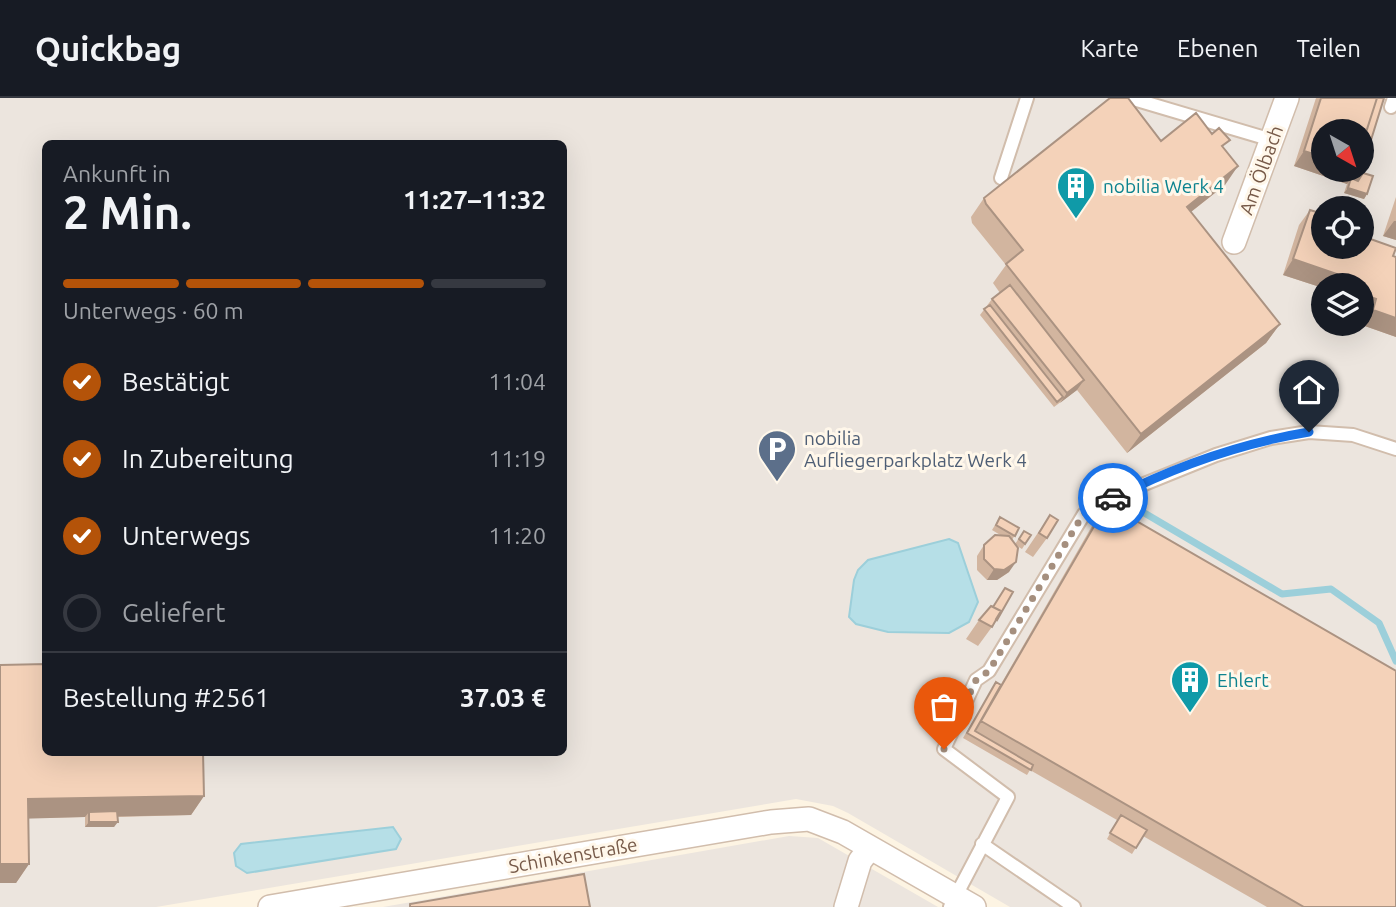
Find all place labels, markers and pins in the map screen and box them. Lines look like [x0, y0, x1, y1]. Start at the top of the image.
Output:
building icon: nobilia Werk 4 [1055, 165, 1097, 220]
place label: nobilia Werk 4 [1103, 175, 1224, 197]
pin [1279, 360, 1339, 432]
place label: nobilia Aufliegerparkplatz Werk 4 [804, 427, 1027, 471]
parking icon: nobilia Aufliegerparkplatz Werk 4 [756, 428, 798, 483]
building icon: Ehlert [1169, 659, 1211, 714]
place label: Ehlert [1217, 669, 1269, 691]
pin [914, 677, 974, 749]

